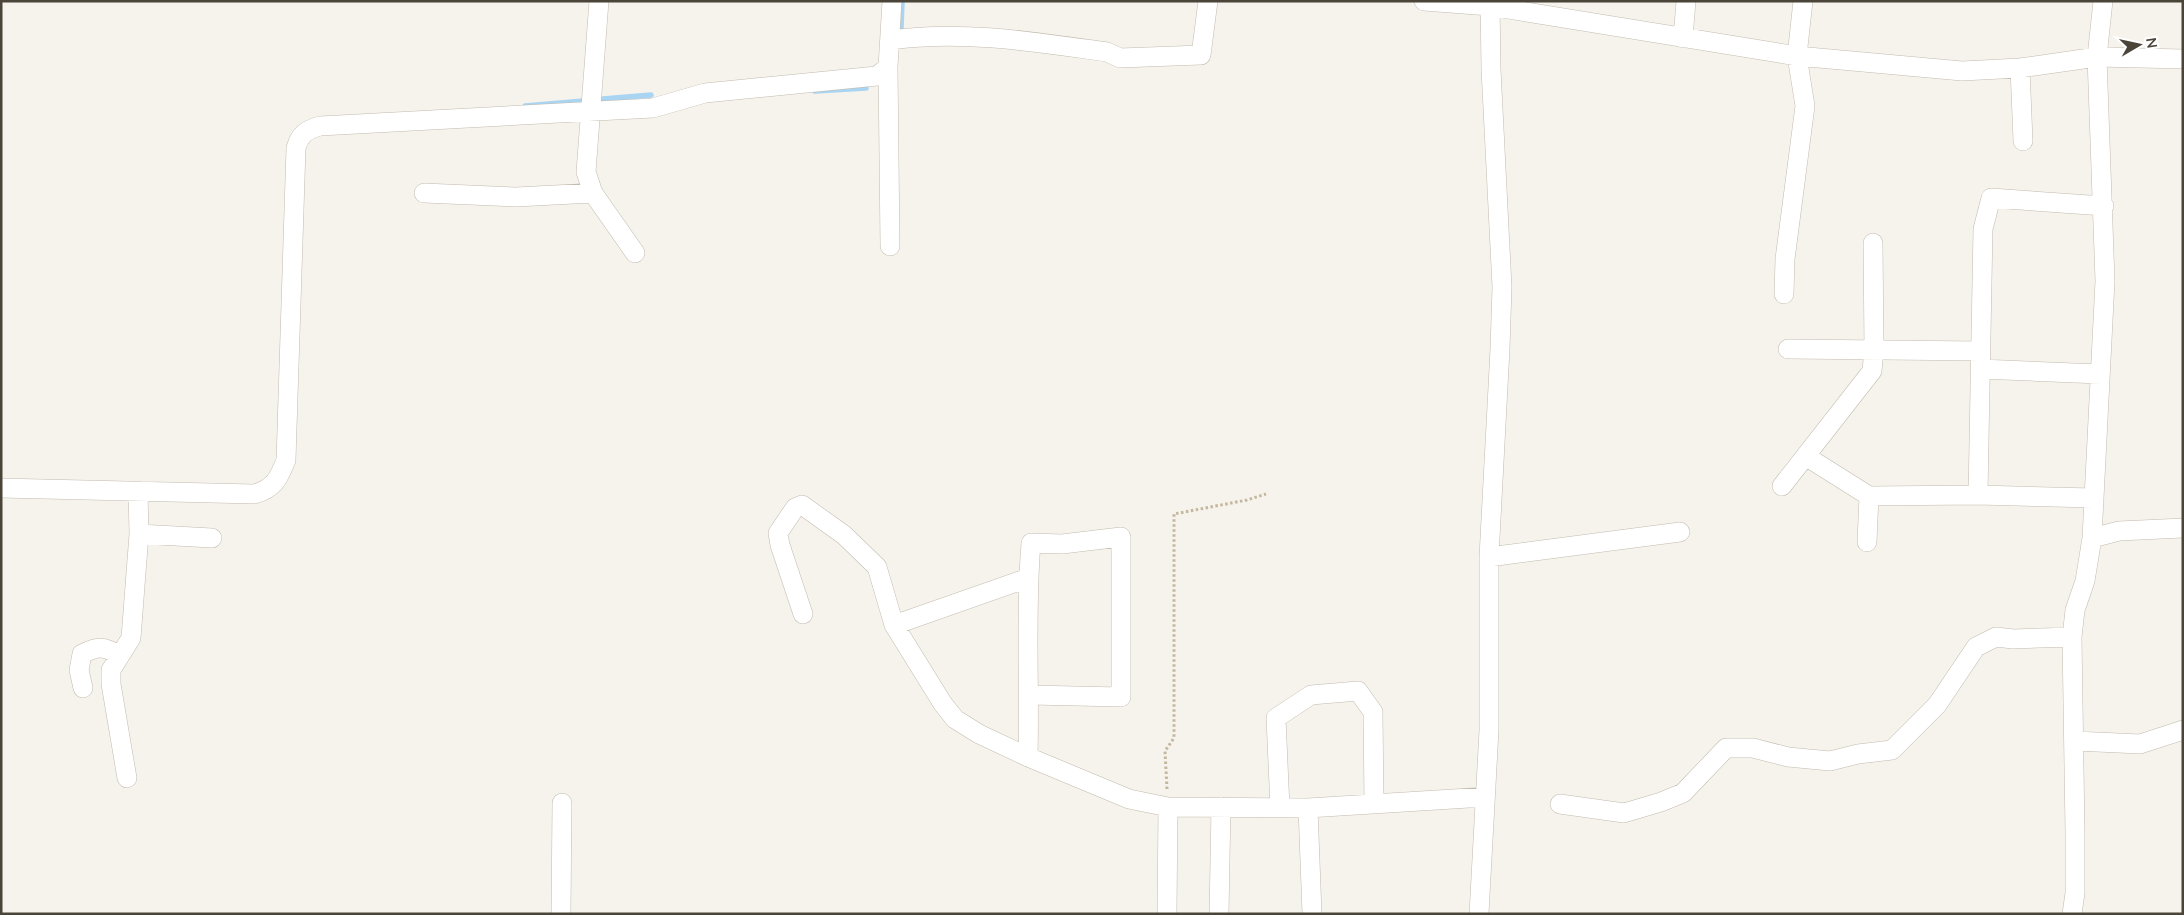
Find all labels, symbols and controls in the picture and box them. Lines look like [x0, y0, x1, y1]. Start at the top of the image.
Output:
north arrow [2114, 20, 2164, 70]
text: N [2142, 36, 2162, 50]

